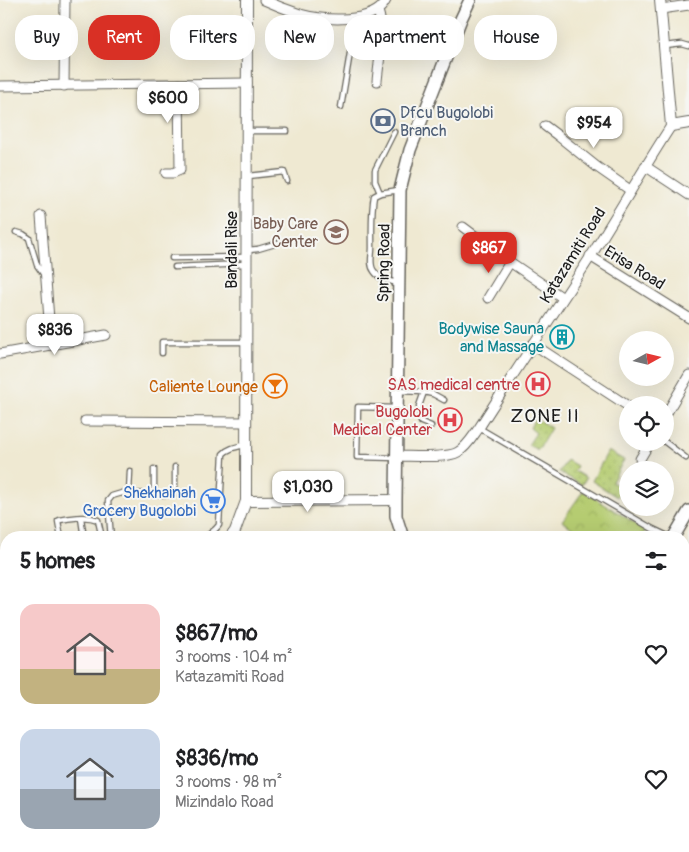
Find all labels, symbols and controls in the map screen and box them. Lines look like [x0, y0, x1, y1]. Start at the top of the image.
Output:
chip: Buy [15, 15, 78, 60]
chip: Rent [88, 15, 160, 60]
chip: Filters [170, 15, 255, 60]
chip: New [265, 15, 334, 60]
chip: Apartment [344, 15, 464, 60]
chip: House [474, 15, 557, 60]
pin: $600 [138, 82, 198, 124]
text: $600 [148, 88, 188, 108]
place label: Dfcu Bugolobi Branch [400, 103, 493, 141]
pin: $954 [564, 106, 624, 149]
bank icon: Dfcu Bugolobi Branch [370, 108, 396, 134]
text: $954 [577, 113, 611, 133]
street label: Katazamiti Road [535, 204, 610, 307]
street label: Bandali Rise [222, 211, 242, 289]
place label: Baby Care Center [253, 214, 318, 252]
school or university icon: Baby Care Center [323, 219, 349, 245]
street label: Spring Road [373, 223, 395, 303]
pin: $867 [459, 232, 519, 274]
text: $867 [472, 238, 506, 258]
street label: Erisa Road [600, 241, 669, 294]
pin: $836 [25, 314, 85, 356]
place label: Bodywise Sauna and Massage [439, 319, 544, 357]
text: $836 [38, 320, 72, 340]
building icon: Bodywise Sauna and Massage [549, 324, 575, 350]
north arrow [619, 331, 674, 386]
map controls [619, 331, 674, 516]
hospital icon: SAS medical centre [525, 371, 551, 397]
bar icon: Caliente Lounge [262, 373, 288, 399]
place label: SAS medical centre [388, 375, 520, 395]
place label: Caliente Lounge [149, 377, 258, 397]
button: locate [619, 396, 674, 451]
place label: Bugolobi Medical Center [333, 402, 432, 440]
district label: ZONE II [510, 404, 580, 428]
hospital icon: Bugolobi Medical Center [437, 407, 463, 433]
button: layers [619, 461, 674, 516]
pin: $1,030 [267, 470, 349, 513]
text: $1,030 [283, 477, 333, 497]
place label: Shekhainah Grocery Bugolobi [83, 483, 196, 521]
supermarket icon: Shekhainah Grocery Bugolobi [200, 488, 226, 514]
icon: filters [642, 547, 670, 575]
text: 5 homes [20, 548, 95, 575]
text: $867/mo [175, 620, 258, 647]
icon: home [60, 624, 120, 684]
icon: heart [642, 640, 670, 668]
text: 3 rooms · 104 m² [175, 647, 292, 667]
text: Katazamiti Road [175, 667, 284, 687]
text: $836/mo [175, 745, 258, 772]
icon: home [60, 749, 120, 809]
icon: heart [642, 765, 670, 793]
text: 3 rooms · 98 m² [175, 772, 282, 792]
text: Mizindalo Road [175, 792, 274, 812]

